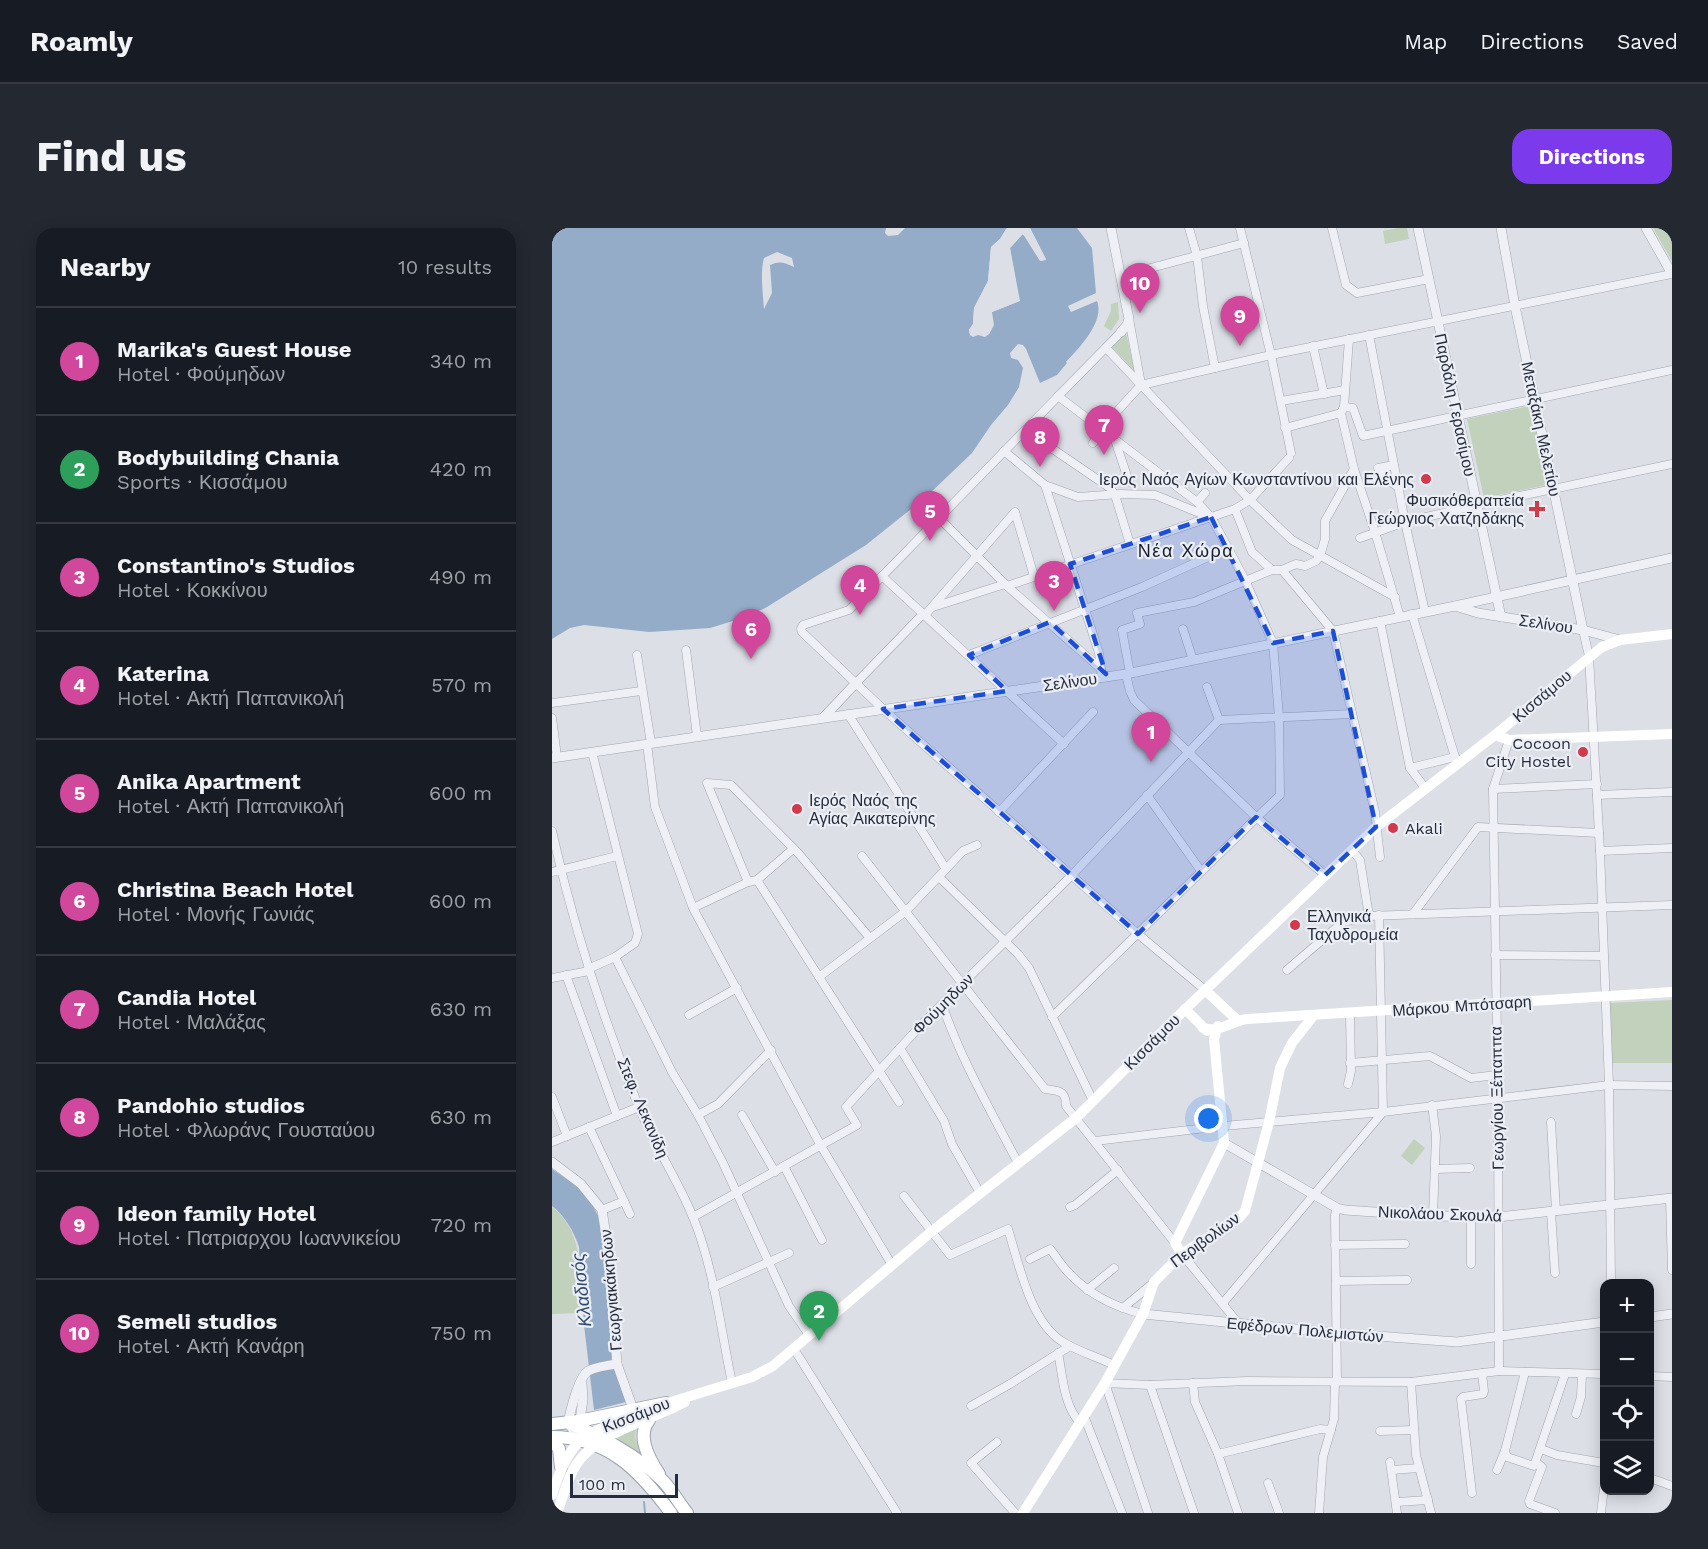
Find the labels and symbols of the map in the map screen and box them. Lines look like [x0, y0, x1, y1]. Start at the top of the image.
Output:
pin: 10 [1120, 264, 1160, 313]
pin: 9 [1220, 296, 1260, 346]
street label: Παρδάλη Γερασίμου [1431, 332, 1479, 478]
street label: Μεταξάκη Μελετίου [1517, 360, 1565, 498]
pin: 7 [1084, 406, 1124, 455]
pin: 8 [1020, 418, 1060, 467]
place label: Ιερός Ναός Αγίων Κωνσταντίνου και Ελένης [1099, 470, 1414, 489]
marker: Ιερός Ναός Αγίων Κωνσταντίνου και Ελένης [1419, 472, 1433, 486]
place label: Φυσικόθεραπεία Γεώργιος Χατζηδάκης [1368, 491, 1524, 528]
pin: 5 [910, 492, 950, 541]
marker: Φυσικόθεραπεία Γεώργιος Χατζηδάκης [1528, 500, 1546, 518]
district label: Νέα Χώρα [1138, 540, 1234, 561]
pin: 3 [1034, 562, 1074, 611]
pin: 4 [840, 566, 880, 615]
pin: 6 [732, 610, 770, 659]
street label: Σελίνου [1518, 610, 1574, 638]
street label: Κισσάμου [1509, 666, 1575, 726]
street label: Σελίνου [1042, 669, 1098, 695]
pin: 1 [1132, 712, 1170, 762]
place label: Cocoon City Hostel [1485, 734, 1571, 771]
marker: Cocoon City Hostel [1576, 745, 1590, 759]
place label: Ιερός Ναός της Αγίας Αικατερίνης [809, 791, 936, 828]
marker: Ιερός Ναός της Αγίας Αικατερίνης [790, 802, 804, 816]
place label: Akali [1405, 819, 1443, 838]
marker: Akali [1386, 821, 1400, 835]
place label: Ελληνικά Ταχυδρομεία [1307, 907, 1398, 944]
marker: Ελληνικά Ταχυδρομεία [1288, 918, 1302, 932]
street label: Φούμηδων [908, 969, 978, 1039]
street label: Μάρκου Μπότσαρη [1392, 992, 1532, 1020]
street label: Κισσάμου [1120, 1010, 1184, 1074]
street label: Γεωργίου Ξέπαππα [1486, 1026, 1508, 1170]
street label: Στεφ. Λεκανίδη [613, 1055, 673, 1161]
your location [1194, 1104, 1223, 1133]
street label: Νικολάου Σκουλά [1378, 1202, 1502, 1226]
street label: Περιβολίων [1167, 1208, 1243, 1272]
street label: Γεωργιακάκηδων [596, 1229, 626, 1351]
water label: Κλαδισός [567, 1252, 595, 1328]
pin: 2 [800, 1292, 838, 1341]
street label: Εφέδρων Πολεμιστών [1226, 1314, 1384, 1346]
street label: Κισσάμου [600, 1393, 672, 1437]
scale bar [570, 1471, 678, 1498]

